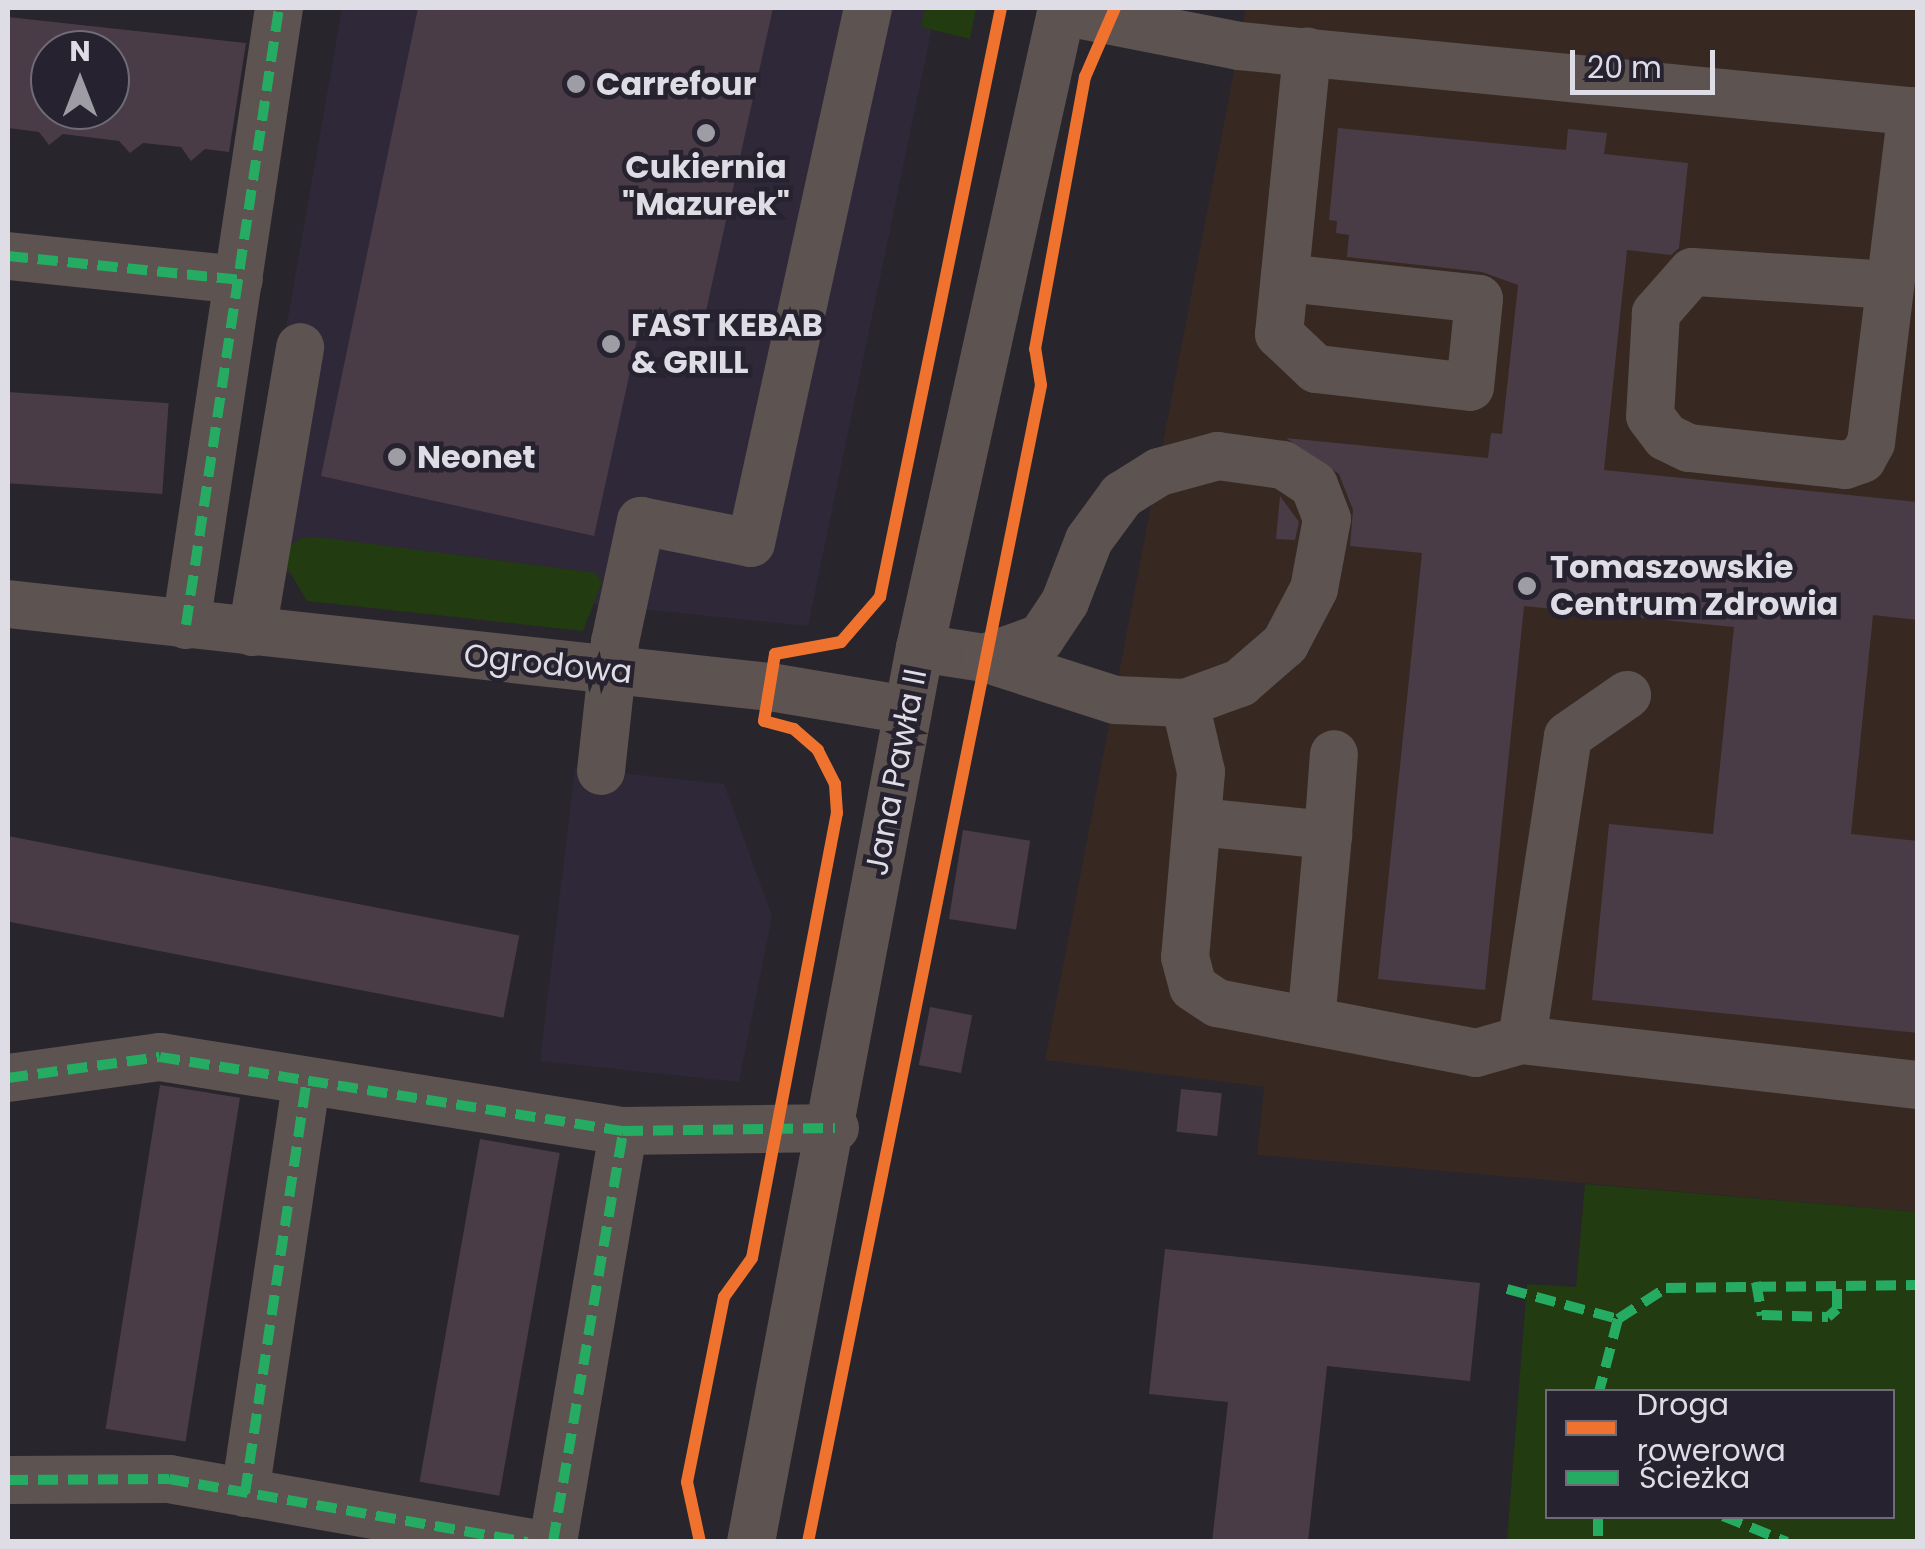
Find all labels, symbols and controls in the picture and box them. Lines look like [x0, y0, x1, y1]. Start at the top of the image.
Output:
north arrow [30, 30, 130, 130]
scale bar [1575, 30, 1720, 92]
text: N [69, 32, 91, 71]
text: 20 m [1587, 46, 1662, 89]
place label: Carrefour [596, 65, 756, 103]
marker: Carrefour [565, 73, 587, 95]
marker: Cukiernia "Mazurek" [695, 122, 717, 144]
place label: Cukiernia "Mazurek" [622, 149, 790, 224]
place label: FAST KEBAB & GRILL [631, 307, 823, 382]
marker: FAST KEBAB & GRILL [600, 333, 622, 355]
place label: Neonet [417, 438, 535, 476]
marker: Neonet [386, 446, 408, 468]
place label: Tomaszowskie Centrum Zdrowia [1550, 549, 1838, 624]
marker: Tomaszowskie Centrum Zdrowia [1514, 573, 1540, 599]
street label: Ogrodowa [462, 636, 634, 692]
street label: Jana Pawła II [857, 665, 935, 879]
text: Droga rowerowa [1637, 1383, 1786, 1472]
legend [1545, 1389, 1895, 1519]
text: Ścieżka [1639, 1456, 1750, 1499]

